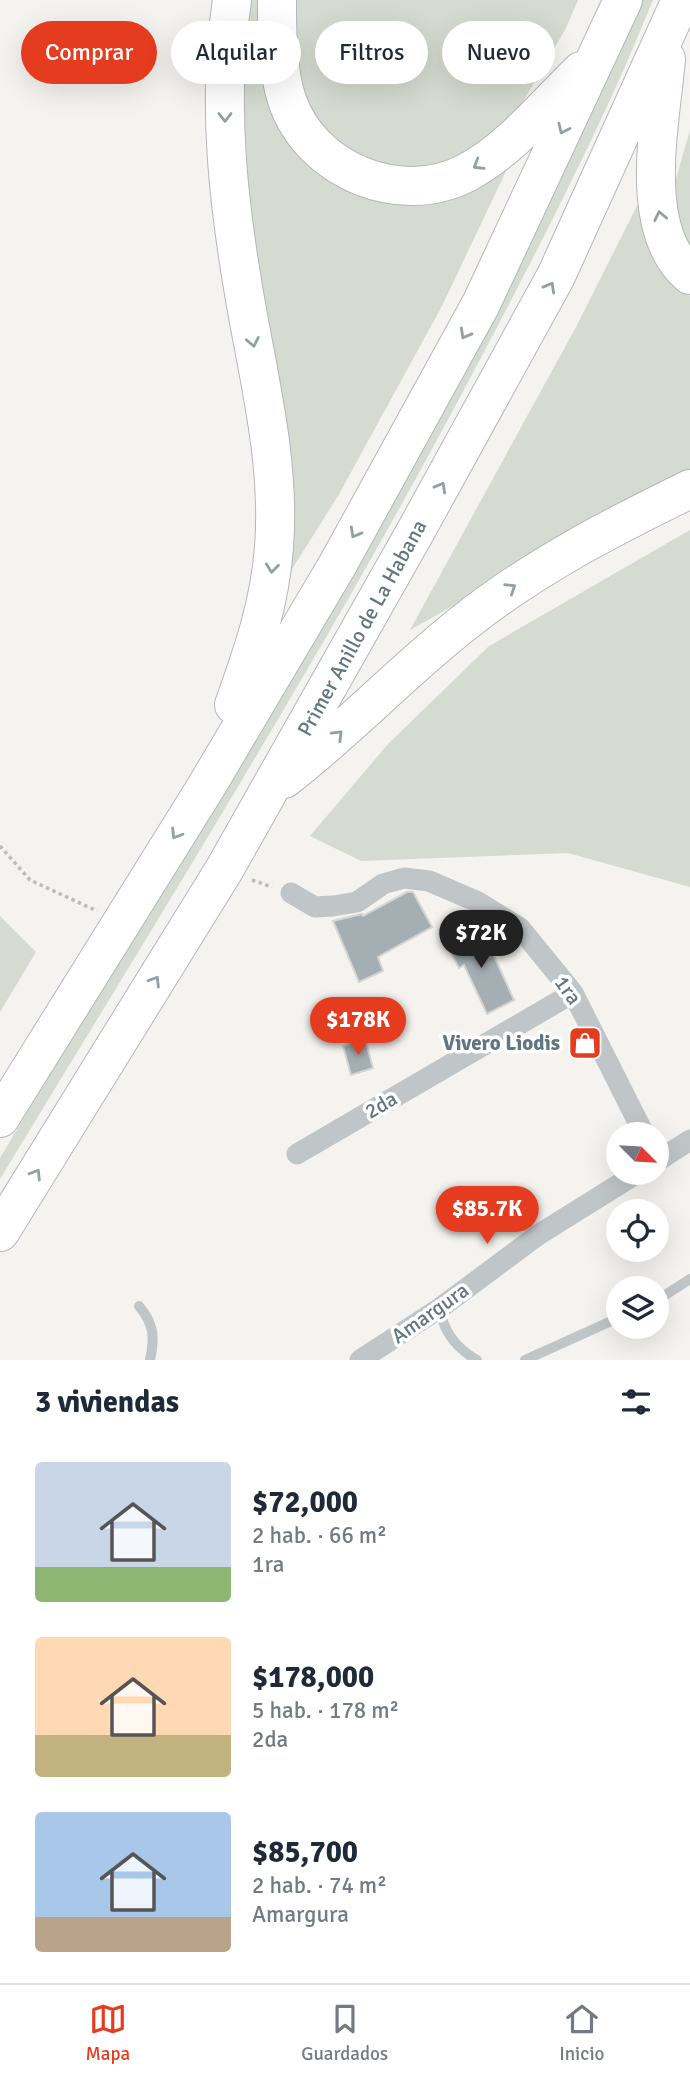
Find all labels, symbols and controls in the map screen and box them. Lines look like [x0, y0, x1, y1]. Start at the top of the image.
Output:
chip: Comprar [21, 21, 157, 84]
chip: Alquilar [171, 21, 301, 84]
chip: Filtros [315, 21, 428, 84]
chip: Nuevo [442, 21, 555, 84]
one-way arrow [217, 112, 233, 123]
one-way arrow [558, 122, 572, 134]
one-way arrow [473, 157, 486, 170]
one-way arrow [654, 210, 668, 222]
one-way arrow [542, 282, 555, 295]
one-way arrow [460, 326, 473, 339]
one-way arrow [245, 336, 260, 348]
one-way arrow [432, 482, 446, 494]
street label: Primer Anillo de La Habana [292, 515, 432, 741]
one-way arrow [350, 526, 363, 538]
one-way arrow [265, 563, 280, 574]
one-way arrow [504, 584, 517, 597]
one-way arrow [330, 731, 343, 744]
one-way arrow [172, 826, 185, 839]
pin: $72K [440, 911, 522, 970]
text: $72K [455, 918, 507, 947]
street label: 1ra [549, 970, 587, 1010]
one-way arrow [147, 975, 160, 988]
pin: $178K [309, 998, 407, 1057]
text: $178K [326, 1005, 390, 1034]
shop icon: Vivero Liodis [566, 1024, 604, 1062]
place label: Vivero Liodis [442, 1030, 560, 1056]
street label: 2da [360, 1085, 402, 1125]
north arrow [606, 1122, 668, 1185]
map controls [606, 1122, 669, 1339]
one-way arrow [27, 1169, 40, 1182]
pin: $85.7K [430, 1186, 544, 1246]
text: $85.7K [452, 1194, 522, 1223]
button: locate [606, 1199, 669, 1262]
button: layers [606, 1276, 669, 1339]
street label: Amargura [386, 1277, 474, 1349]
icon: filters [617, 1383, 655, 1421]
text: 3 viviendas [35, 1384, 179, 1421]
text: $72,000 [252, 1484, 358, 1521]
icon: home [91, 1490, 175, 1574]
text: 2 hab. · 66 m² [252, 1521, 387, 1550]
text: 1ra [252, 1550, 284, 1579]
text: $178,000 [252, 1659, 374, 1696]
icon: home [91, 1665, 175, 1749]
text: 5 hab. · 178 m² [252, 1696, 399, 1725]
text: 2da [252, 1725, 288, 1754]
text: $85,700 [252, 1834, 358, 1871]
icon: home [91, 1840, 175, 1924]
text: 2 hab. · 74 m² [252, 1871, 387, 1900]
text: Amargura [252, 1900, 349, 1929]
tab: Mapa [86, 2000, 130, 2066]
tab: Guardados [301, 2000, 388, 2066]
tab: Inicio [559, 2000, 604, 2066]

